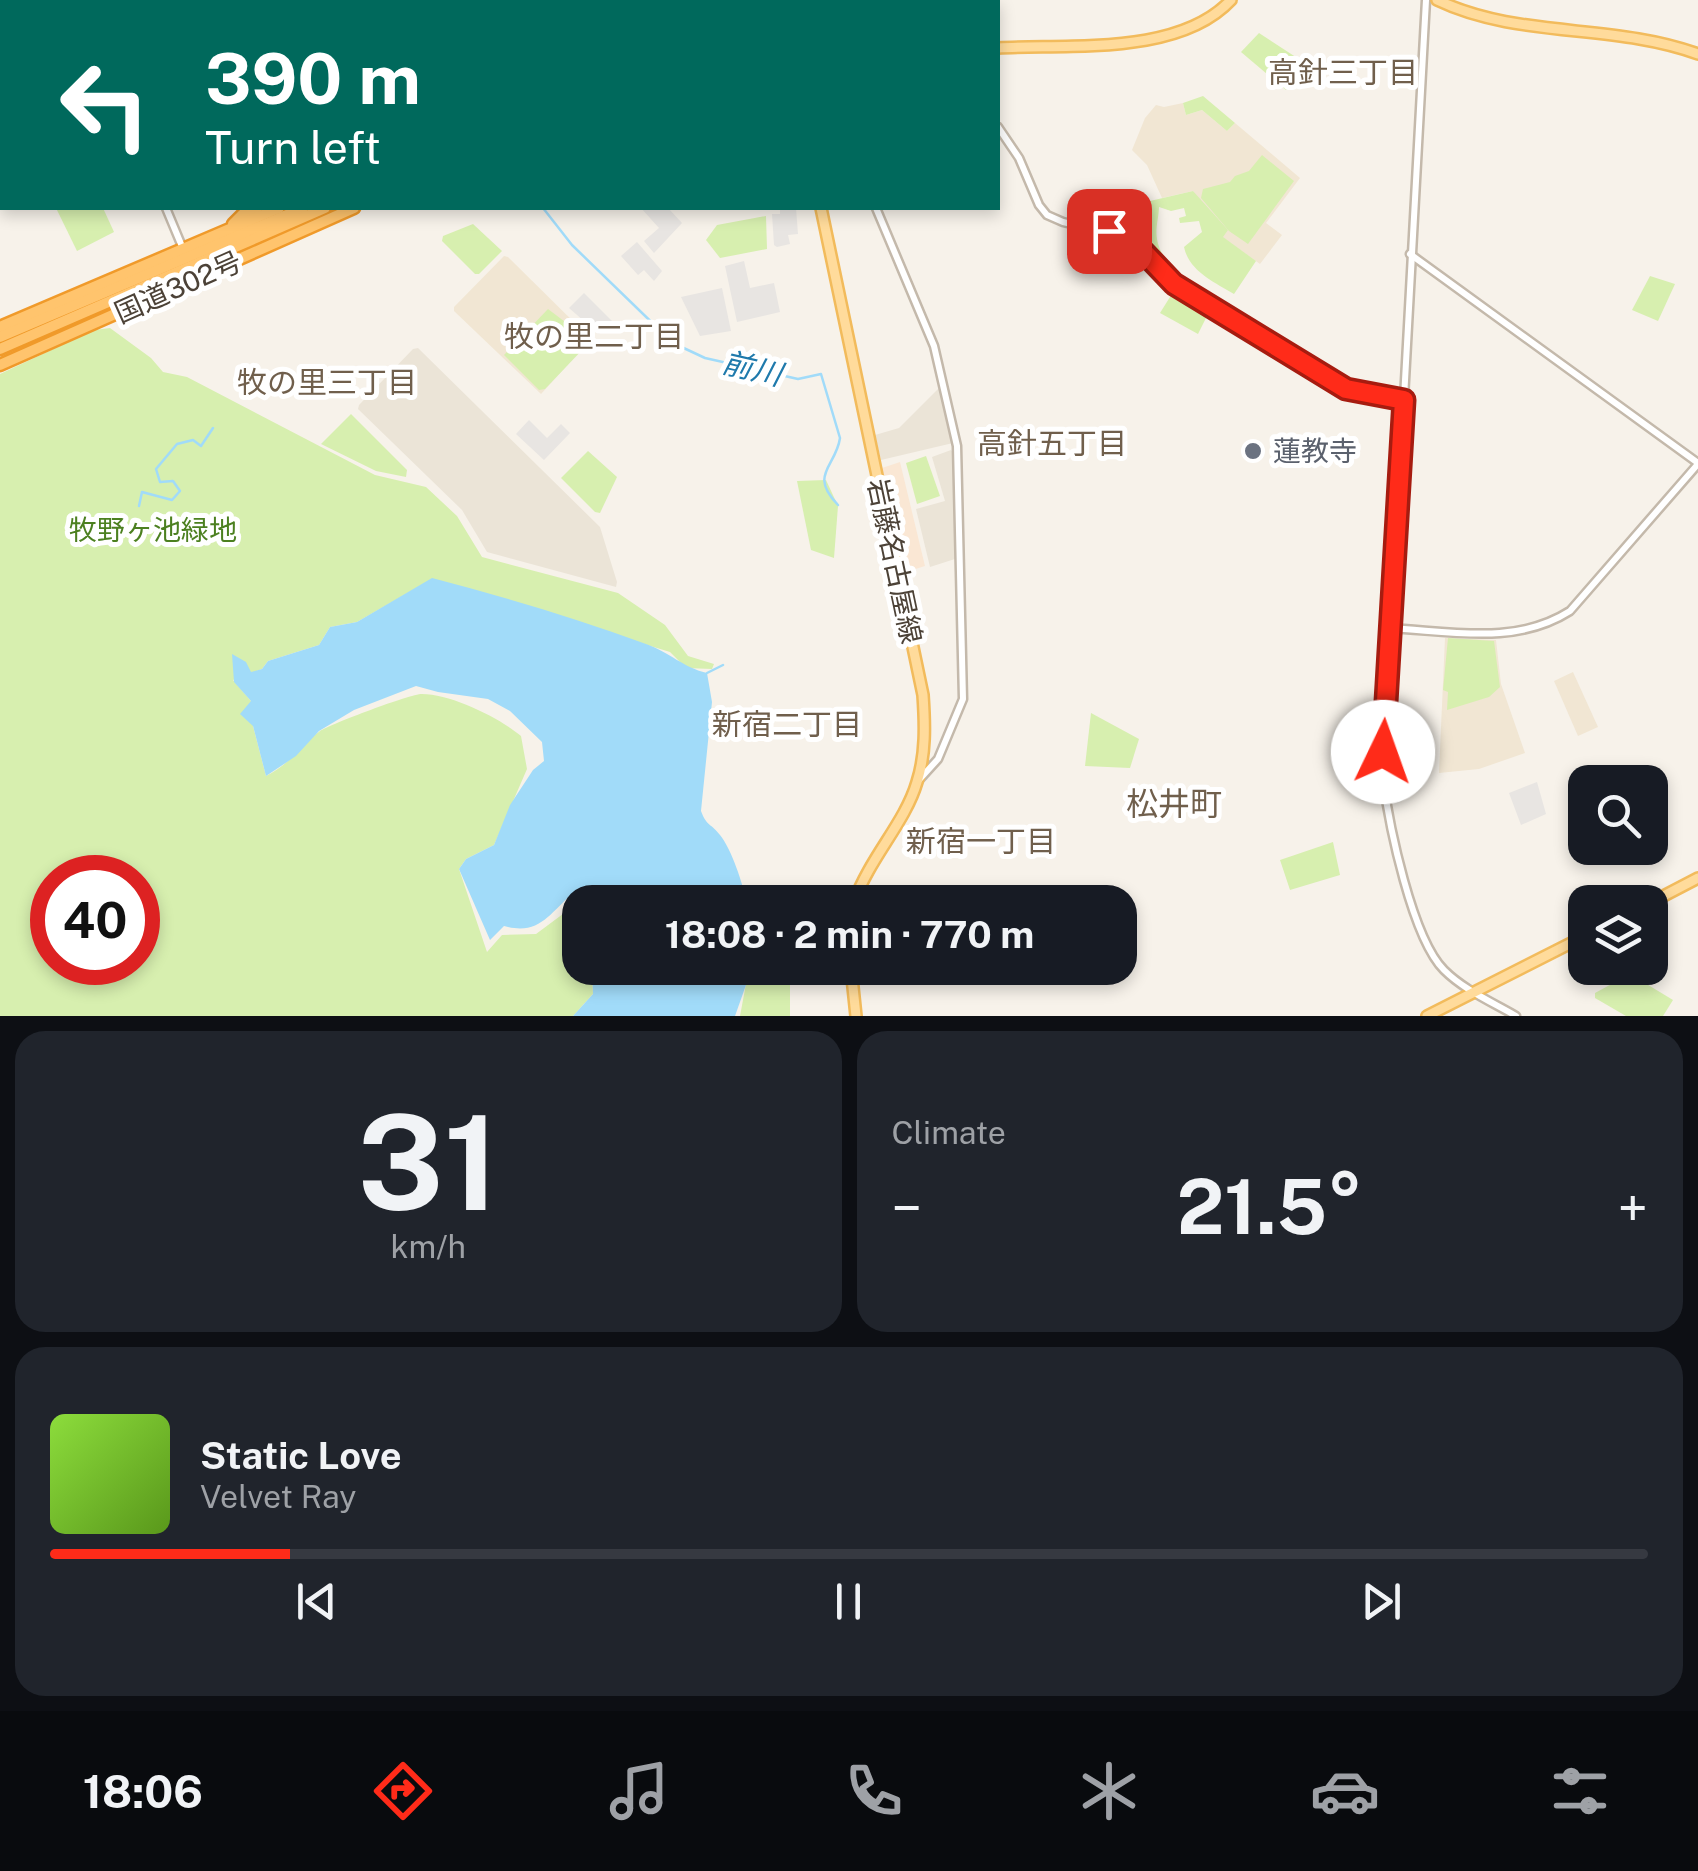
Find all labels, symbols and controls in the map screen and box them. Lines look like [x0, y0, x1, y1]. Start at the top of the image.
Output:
text: 390 m [205, 37, 421, 120]
icon: left [40, 40, 170, 170]
district label: 高針三丁目 [1268, 54, 1418, 90]
text: Turn left [205, 121, 381, 174]
pin [1067, 189, 1152, 274]
icon: arrive [1082, 204, 1137, 259]
street label: 国道302号 [109, 244, 246, 329]
district label: 牧の里二丁目 [504, 318, 684, 354]
water label: 前川 [719, 344, 788, 393]
district label: 牧の里三丁目 [237, 364, 417, 400]
district label: 高針五丁目 [977, 425, 1127, 461]
place label: 蓮教寺 [1273, 434, 1357, 467]
marker: 蓮教寺 [1242, 440, 1264, 462]
street label: 岩藤名古屋線 [862, 475, 929, 646]
park label: 牧野ヶ池緑地 [69, 513, 237, 546]
position arrow [1331, 700, 1435, 804]
district label: 新宿二丁目 [712, 706, 862, 742]
map controls [1568, 765, 1668, 985]
button: search [1568, 765, 1668, 865]
district label: 松井町 [1126, 785, 1222, 822]
district label: 新宿一丁目 [906, 823, 1056, 859]
speed limit sign: 40 [30, 855, 160, 985]
button: layers [1568, 885, 1668, 985]
text: 18:08 · 2 min · 770 m [665, 912, 1034, 957]
text: 31 [357, 1087, 499, 1239]
text: Climate [892, 1114, 1006, 1151]
text: 21.5° [1177, 1163, 1363, 1251]
text: − [892, 1176, 922, 1240]
text: + [1618, 1176, 1648, 1240]
text: km/h [391, 1228, 466, 1265]
text: Static Love [200, 1433, 402, 1478]
text: Velvet Ray [200, 1478, 356, 1515]
icon: previous [289, 1574, 344, 1629]
icon: pause [821, 1574, 876, 1629]
icon: next [1354, 1574, 1409, 1629]
icon: directions [368, 1756, 438, 1826]
icon: music [604, 1756, 674, 1826]
icon: phone [839, 1756, 909, 1826]
icon: climate [1074, 1756, 1144, 1826]
icon: car [1310, 1756, 1380, 1826]
icon: filters [1545, 1756, 1615, 1826]
text: 18:06 [83, 1765, 203, 1818]

